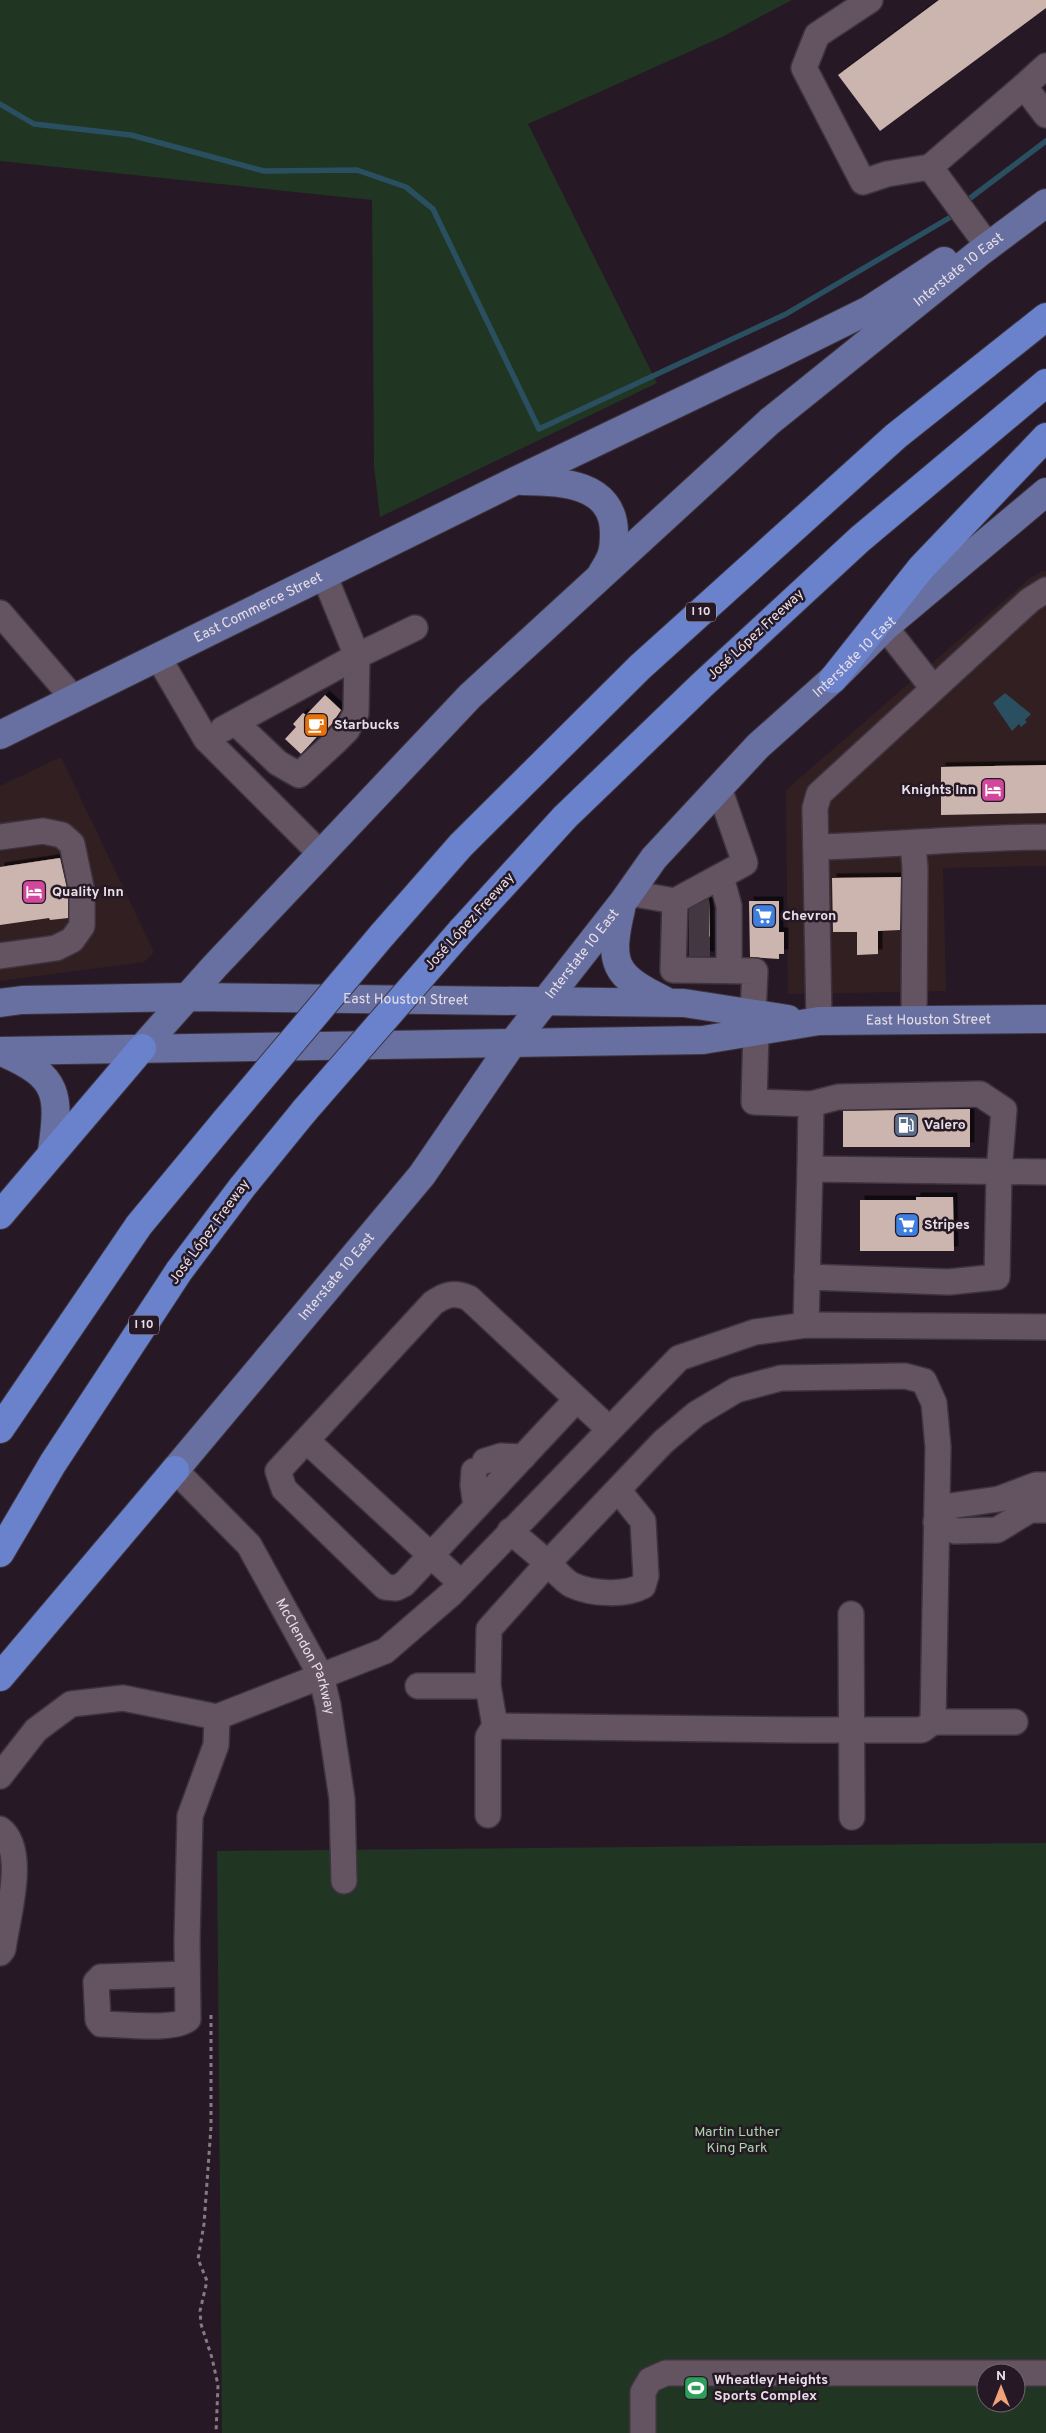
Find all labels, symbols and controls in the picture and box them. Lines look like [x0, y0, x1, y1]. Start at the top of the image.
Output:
street label: Interstate 10 East [911, 229, 1007, 310]
street label: East Commerce Street [191, 569, 325, 646]
street label: José López Freeway [704, 586, 808, 684]
road number: I 10 [686, 602, 716, 622]
street label: Interstate 10 East [809, 613, 900, 701]
cafe icon: Starbucks [303, 712, 329, 738]
place label: Starbucks [334, 717, 400, 734]
hotel icon: Knights Inn [980, 777, 1006, 803]
place label: Knights Inn [901, 782, 976, 799]
street label: José López Freeway [422, 870, 518, 974]
hotel icon: Quality Inn [21, 879, 47, 905]
place label: Quality Inn [52, 884, 124, 901]
supermarket icon: Chevron [751, 903, 777, 929]
street label: Interstate 10 East [542, 906, 623, 1002]
place label: Chevron [782, 908, 836, 925]
street label: East Houston Street [343, 990, 469, 1009]
street label: East Houston Street [866, 1011, 991, 1029]
fuel station icon: Valero [893, 1112, 919, 1138]
place label: Valero [924, 1117, 966, 1134]
street label: José López Freeway [166, 1176, 254, 1288]
supermarket icon: Stripes [894, 1212, 920, 1238]
place label: Stripes [924, 1217, 970, 1234]
street label: Interstate 10 East [295, 1229, 378, 1324]
road number: I 10 [129, 1316, 159, 1334]
street label: McClendon Parkway [272, 1595, 338, 1716]
park label: Martin Luther King Park [694, 2124, 780, 2157]
north arrow [976, 2363, 1026, 2413]
text: N [996, 2368, 1006, 2385]
place label: Wheatley Heights Sports Complex [714, 2372, 828, 2405]
sports icon: Wheatley Heights Sports Complex [683, 2375, 709, 2401]

